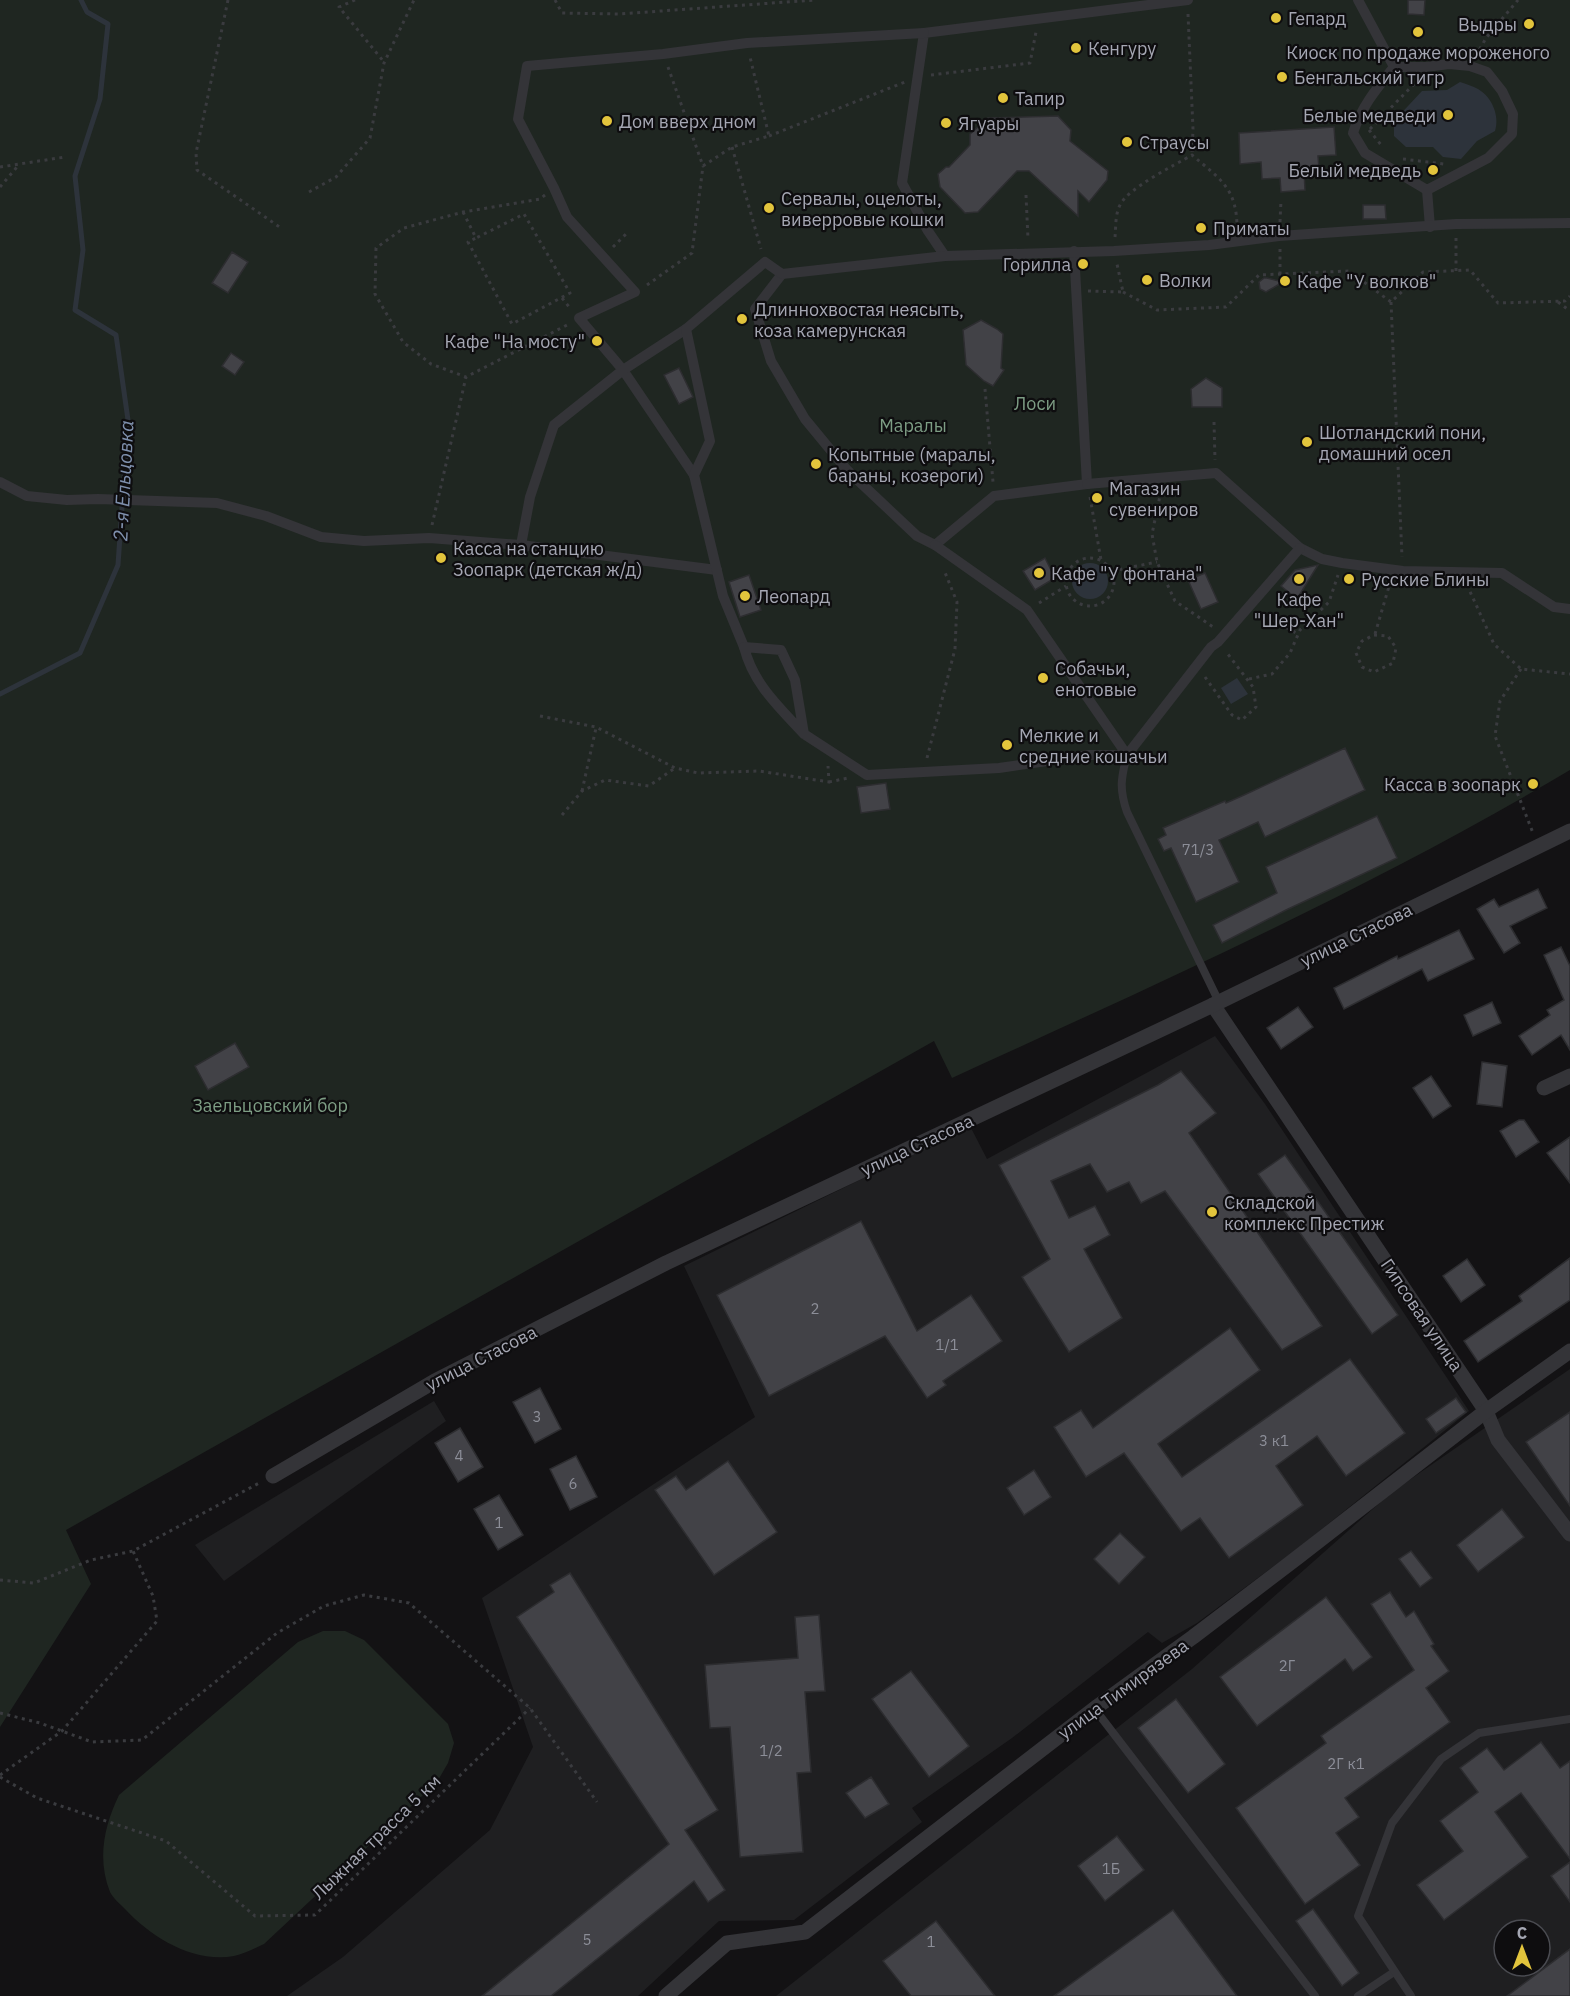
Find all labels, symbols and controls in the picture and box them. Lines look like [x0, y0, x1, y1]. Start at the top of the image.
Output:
place label: Гепард [1288, 7, 1346, 30]
marker: Гепард [1269, 11, 1283, 25]
place label: Выдры [1458, 13, 1517, 36]
marker: Выдры [1522, 17, 1536, 31]
marker: Киоск по продаже мороженого [1411, 25, 1425, 39]
place label: Кенгуру [1088, 37, 1156, 60]
marker: Кенгуру [1069, 41, 1083, 55]
place label: Киоск по продаже мороженого [1286, 41, 1550, 64]
place label: Бенгальский тигр [1294, 66, 1445, 89]
marker: Бенгальский тигр [1275, 70, 1289, 84]
place label: Тапир [1015, 87, 1065, 110]
marker: Тапир [996, 91, 1010, 105]
place label: Белые медведи [1303, 104, 1436, 127]
marker: Белые медведи [1441, 108, 1455, 122]
place label: Дом вверх дном [619, 110, 756, 133]
place label: Ягуары [958, 112, 1019, 135]
marker: Дом вверх дном [600, 114, 614, 128]
marker: Ягуары [939, 116, 953, 130]
place label: Страусы [1139, 131, 1209, 154]
marker: Страусы [1120, 135, 1134, 149]
place label: Белый медведь [1288, 159, 1421, 182]
marker: Белый медведь [1426, 163, 1440, 177]
place label: Сервалы, оцелоты, виверровые кошки [781, 187, 944, 231]
marker: Сервалы, оцелоты, виверровые кошки [762, 201, 776, 215]
place label: Приматы [1213, 217, 1290, 240]
marker: Приматы [1194, 221, 1208, 235]
place label: Горилла [1003, 253, 1071, 276]
marker: Горилла [1076, 257, 1090, 271]
place label: Волки [1159, 269, 1211, 292]
place label: Кафе "У волков" [1297, 270, 1436, 293]
marker: Волки [1140, 273, 1154, 287]
marker: Кафе "У волков" [1278, 274, 1292, 288]
place label: Длиннохвостая неясыть, коза камерунская [754, 298, 964, 342]
marker: Длиннохвостая неясыть, коза камерунская [735, 312, 749, 326]
place label: Кафе "На мосту" [444, 330, 585, 353]
marker: Кафе "На мосту" [590, 334, 604, 348]
park label: Лоси [1014, 392, 1056, 415]
park label: Маралы [879, 414, 947, 437]
water label: 2-я Ельцовка [106, 420, 140, 542]
place label: Шотландский пони, домашний осел [1319, 421, 1486, 465]
marker: Шотландский пони, домашний осел [1300, 435, 1314, 449]
place label: Копытные (маралы, бараны, козероги) [828, 443, 996, 487]
marker: Копытные (маралы, бараны, козероги) [809, 457, 823, 471]
place label: Магазин сувениров [1109, 477, 1199, 521]
marker: Магазин сувениров [1090, 491, 1104, 505]
place label: Касса на станцию Зоопарк (детская ж/д) [453, 537, 643, 581]
marker: Касса на станцию Зоопарк (детская ж/д) [434, 551, 448, 565]
place label: Кафе "У фонтана" [1051, 562, 1203, 585]
marker: Кафе "У фонтана" [1032, 566, 1046, 580]
place label: Русские Блины [1361, 568, 1489, 591]
marker: Кафе "Шер-Хан" [1292, 572, 1306, 586]
marker: Русские Блины [1342, 572, 1356, 586]
place label: Леопард [757, 585, 831, 608]
place label: Кафе "Шер-Хан" [1254, 588, 1344, 632]
marker: Леопард [738, 589, 752, 603]
place label: Собачьи, енотовые [1055, 657, 1137, 701]
marker: Собачьи, енотовые [1036, 671, 1050, 685]
place label: Мелкие и средние кошачьи [1019, 724, 1168, 768]
marker: Мелкие и средние кошачьи [1000, 738, 1014, 752]
place label: Касса в зоопарк [1384, 773, 1521, 796]
marker: Касса в зоопарк [1526, 777, 1540, 791]
house number: 71/3 [1182, 840, 1214, 859]
street label: улица Стасова [1296, 898, 1416, 972]
park label: Заельцовский бор [192, 1094, 348, 1117]
street label: улица Стасова [857, 1109, 977, 1181]
place label: Складской комплекс Престиж [1224, 1191, 1385, 1235]
marker: Складской комплекс Престиж [1205, 1205, 1219, 1219]
street label: Гипсовая улица [1376, 1254, 1468, 1376]
house number: 2 [810, 1299, 820, 1318]
street label: улица Стасова [422, 1320, 541, 1396]
house number: 1/1 [935, 1335, 959, 1354]
house number: 3 [532, 1407, 542, 1426]
house number: 3 к1 [1259, 1431, 1289, 1450]
house number: 4 [454, 1446, 464, 1465]
house number: 6 [568, 1474, 578, 1493]
house number: 1 [494, 1513, 504, 1532]
street label: улица Тимирязева [1053, 1634, 1193, 1744]
house number: 2Г [1279, 1656, 1296, 1675]
house number: 1/2 [759, 1741, 783, 1760]
house number: 2Г к1 [1327, 1754, 1365, 1773]
street label: Лыжная трасса 5 км [306, 1769, 446, 1905]
house number: 1Б [1102, 1859, 1120, 1878]
north arrow [1492, 1918, 1552, 1978]
text: С [1517, 1923, 1527, 1943]
house number: 5 [582, 1930, 592, 1949]
house number: 1 [926, 1932, 936, 1951]

